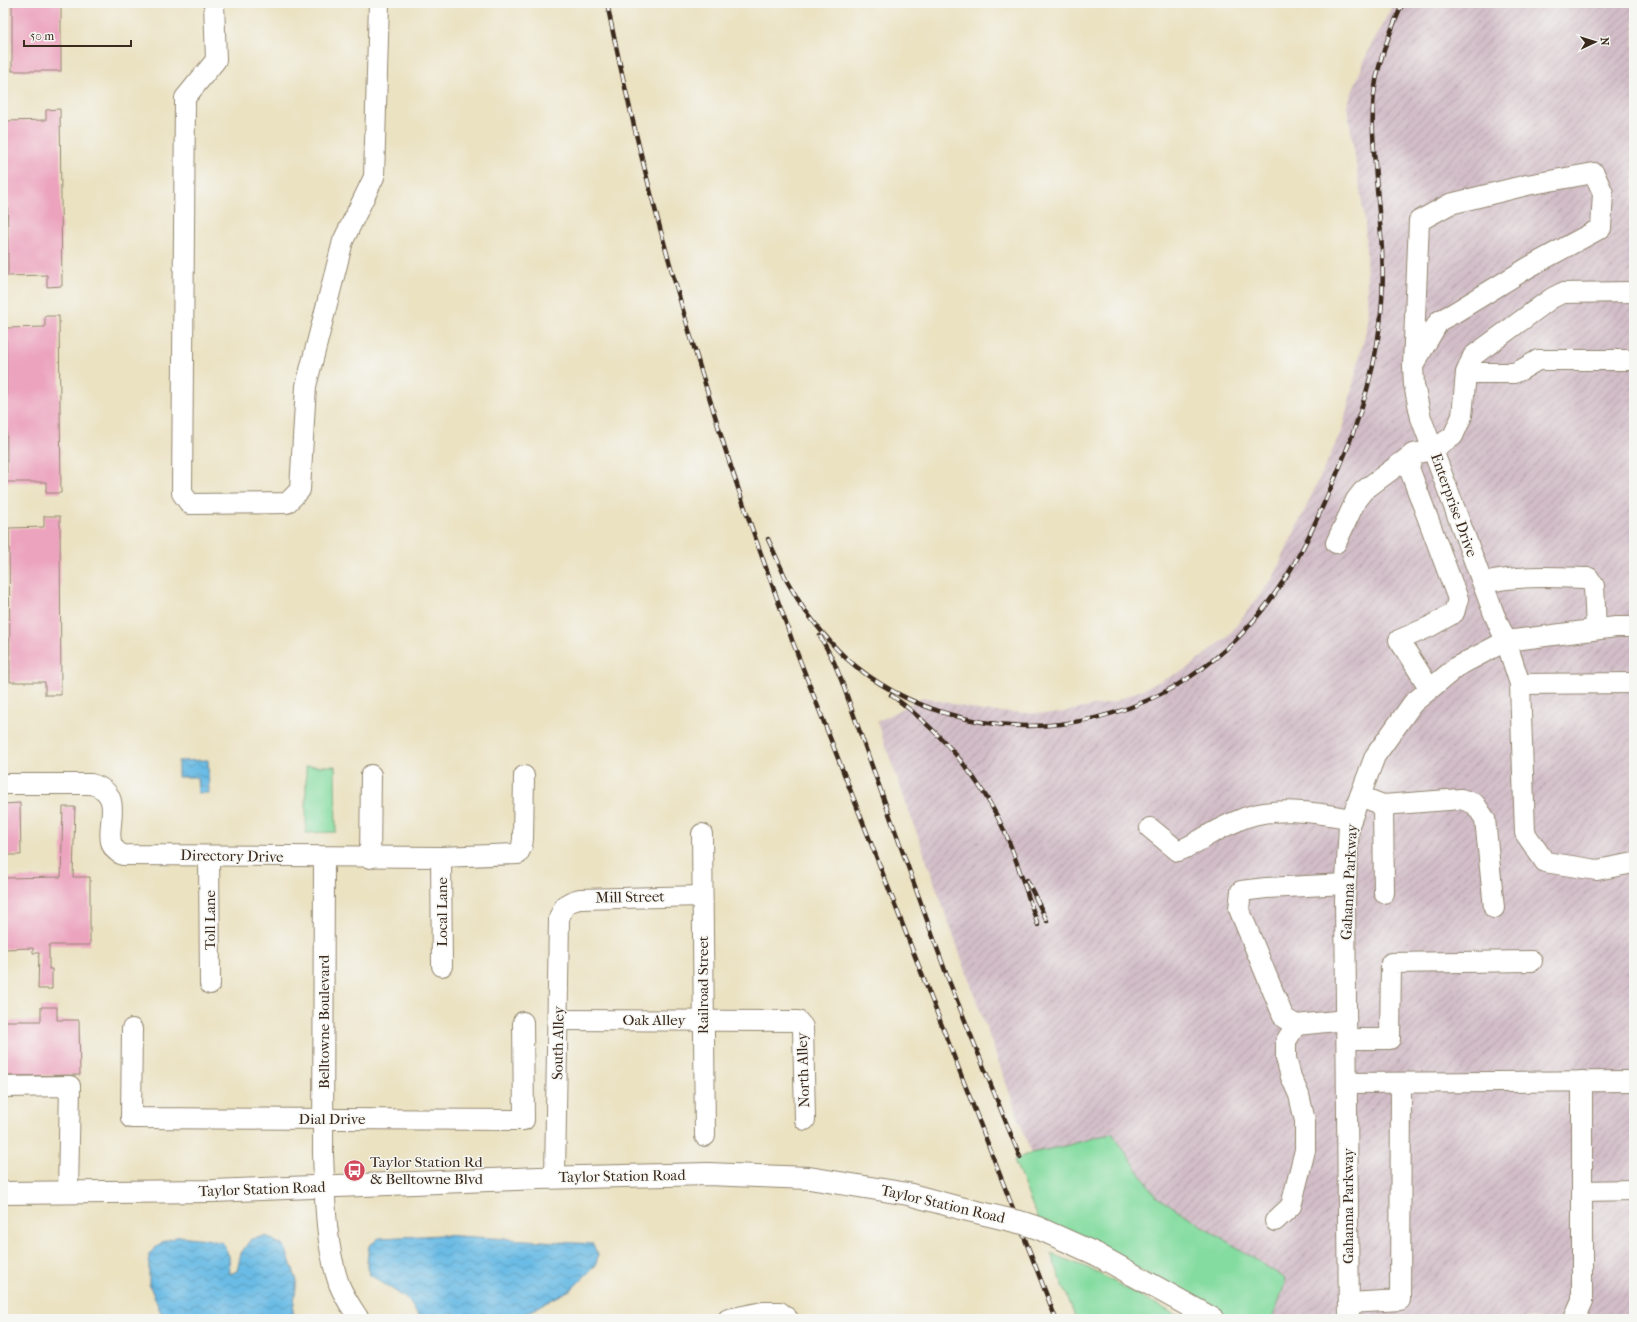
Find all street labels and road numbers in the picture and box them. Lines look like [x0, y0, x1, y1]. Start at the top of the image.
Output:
street label: Enterprise Drive [1427, 451, 1481, 560]
street label: Gahanna Parkway [1337, 823, 1361, 940]
street label: Directory Drive [180, 846, 284, 866]
street label: Local Lane [433, 877, 451, 947]
street label: Mill Street [595, 887, 665, 907]
street label: Toll Lane [201, 890, 219, 950]
street label: Railroad Street [694, 935, 712, 1034]
street label: Belltowne Boulevard [315, 954, 333, 1089]
street label: South Alley [548, 1005, 568, 1080]
street label: Oak Alley [623, 1011, 686, 1029]
street label: North Alley [793, 1031, 813, 1108]
street label: Dial Drive [299, 1110, 366, 1128]
street label: Gahanna Parkway [1339, 1147, 1357, 1264]
street label: Taylor Station Road [558, 1166, 687, 1186]
street label: Taylor Station Road [198, 1178, 327, 1200]
street label: Taylor Station Road [879, 1181, 1008, 1227]

